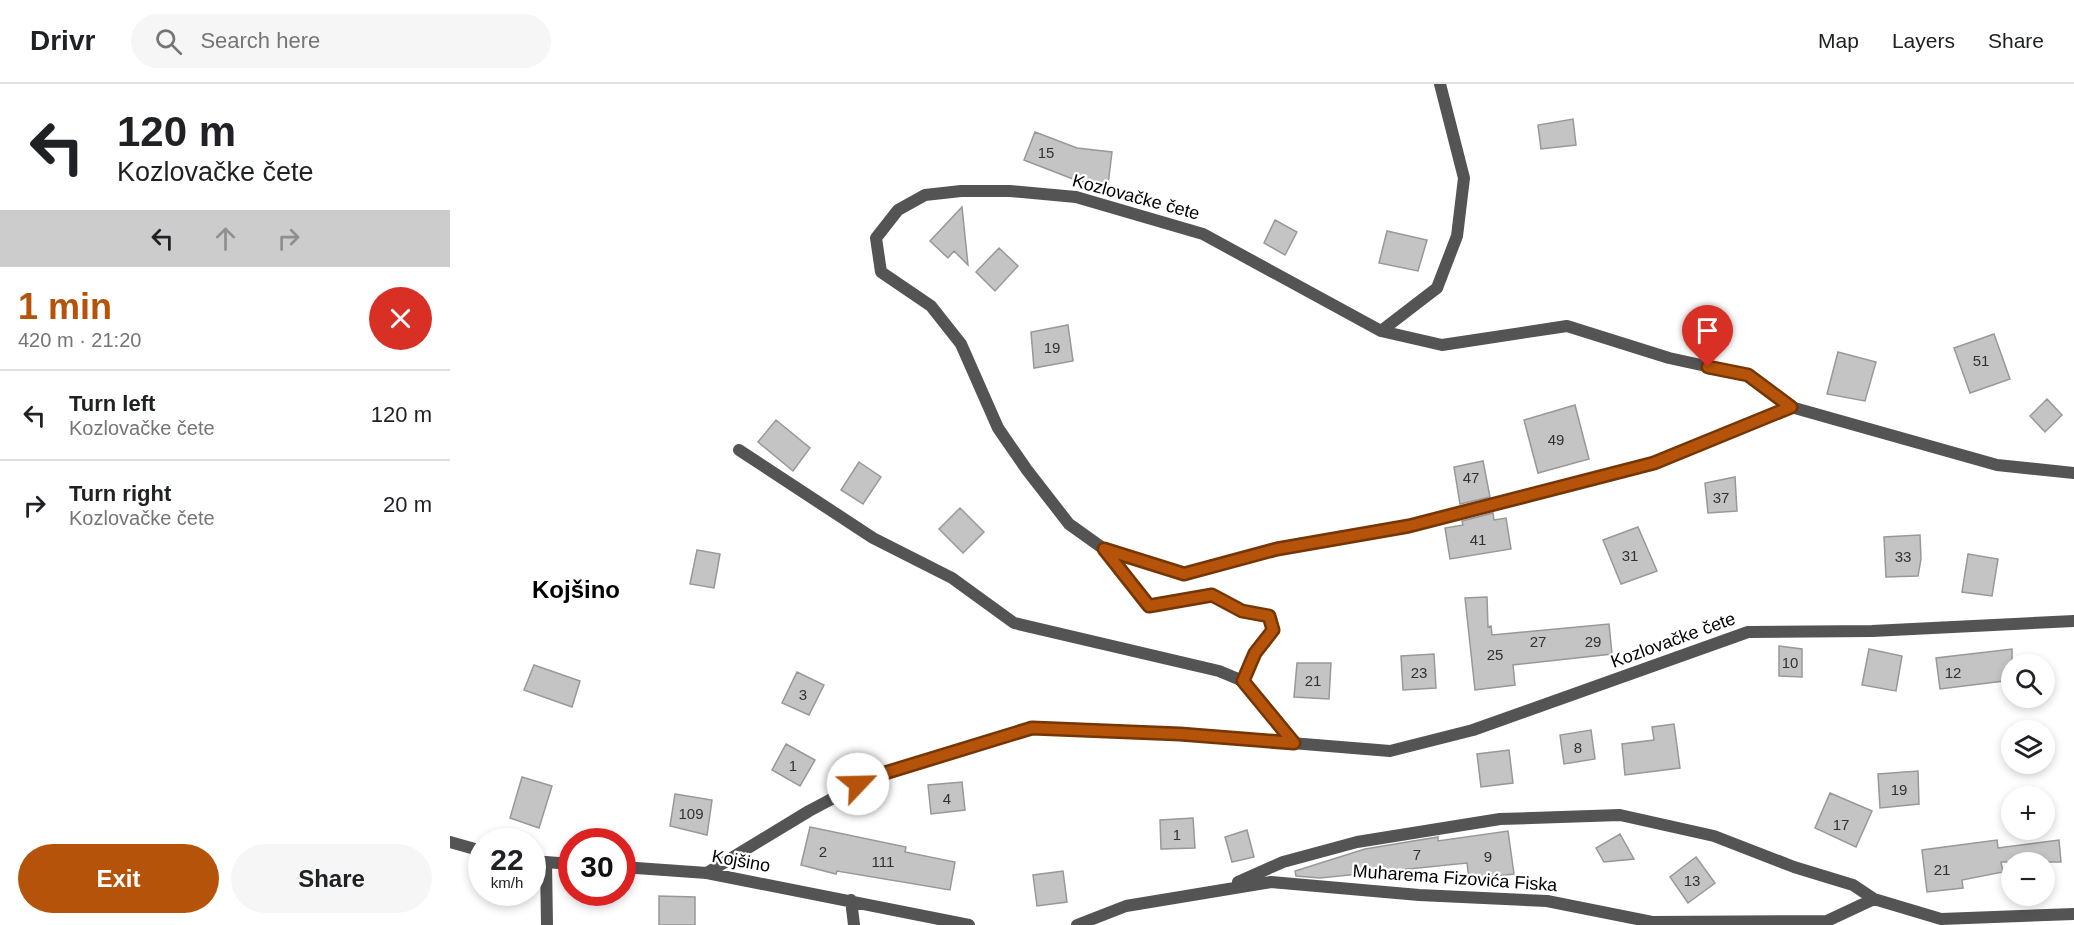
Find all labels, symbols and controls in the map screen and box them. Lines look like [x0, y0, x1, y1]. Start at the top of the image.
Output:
search box [131, 14, 551, 68]
text: Drivr [30, 25, 95, 56]
icon: search [152, 25, 185, 58]
text: Search here [200, 28, 320, 53]
text: Map [1818, 29, 1859, 52]
text: Layers [1892, 29, 1955, 52]
text: Share [1988, 29, 2044, 52]
icon: left [18, 108, 96, 186]
text: 120 m [117, 108, 236, 155]
house number: 15 [1038, 144, 1054, 161]
text: Kozlovačke čete [117, 157, 314, 187]
street label: Kozlovačke čete [1070, 170, 1202, 224]
icon: left [146, 222, 179, 255]
icon: ahead [209, 222, 242, 255]
icon: right [272, 222, 305, 255]
text: 1 min [18, 286, 112, 327]
button: close [369, 287, 432, 350]
pin [1682, 305, 1733, 367]
icon: arrive [1691, 314, 1724, 347]
text: 420 m · 21:20 [18, 329, 141, 351]
house number: 19 [1044, 339, 1060, 356]
house number: 51 [1973, 352, 1989, 369]
text: Turn left [69, 391, 155, 416]
icon: left [18, 399, 51, 432]
text: 120 m [371, 402, 432, 427]
text: Kozlovačke čete [69, 417, 215, 439]
house number: 49 [1548, 431, 1564, 448]
house number: 47 [1463, 469, 1479, 486]
text: Turn right [69, 481, 171, 506]
icon: right [18, 489, 51, 522]
house number: 37 [1713, 489, 1729, 506]
text: 20 m [383, 492, 432, 517]
text: Kozlovačke čete [69, 507, 215, 529]
house number: 41 [1470, 531, 1486, 548]
house number: 31 [1622, 547, 1638, 564]
house number: 33 [1895, 548, 1911, 565]
district label: Kojšino [532, 576, 620, 603]
street label: Kozlovačke čete [1608, 608, 1738, 672]
house number: 27 [1530, 633, 1546, 650]
house number: 29 [1585, 633, 1601, 650]
house number: 25 [1487, 646, 1503, 663]
house number: 10 [1782, 654, 1798, 671]
map controls [2001, 654, 2055, 906]
button: search [2001, 654, 2055, 708]
house number: 23 [1411, 664, 1427, 681]
house number: 12 [1945, 664, 1961, 681]
house number: 21 [1305, 672, 1321, 689]
house number: 3 [799, 686, 807, 703]
button: layers [2001, 720, 2055, 774]
house number: 8 [1574, 739, 1582, 756]
position arrow [826, 752, 890, 816]
house number: 1 [789, 757, 797, 774]
house number: 19 [1891, 781, 1907, 798]
button: + [2001, 786, 2055, 840]
house number: 4 [943, 790, 951, 807]
house number: 109 [678, 805, 704, 822]
house number: 17 [1833, 816, 1849, 833]
house number: 1 [1173, 826, 1181, 843]
speed limit sign: 30 [558, 828, 636, 906]
text: 22 [490, 843, 524, 876]
house number: 2 [819, 843, 827, 860]
button: Exit [18, 844, 219, 913]
button: Share [231, 844, 432, 913]
street label: Kojšino [710, 846, 772, 876]
house number: 7 [1413, 846, 1421, 863]
house number: 9 [1484, 848, 1492, 865]
button: − [2001, 852, 2055, 906]
house number: 111 [872, 853, 894, 870]
street label: Muharema Fizovića Fiska [1352, 861, 1559, 895]
house number: 21 [1934, 861, 1950, 878]
house number: 13 [1684, 872, 1700, 889]
text: km/h [491, 874, 523, 891]

